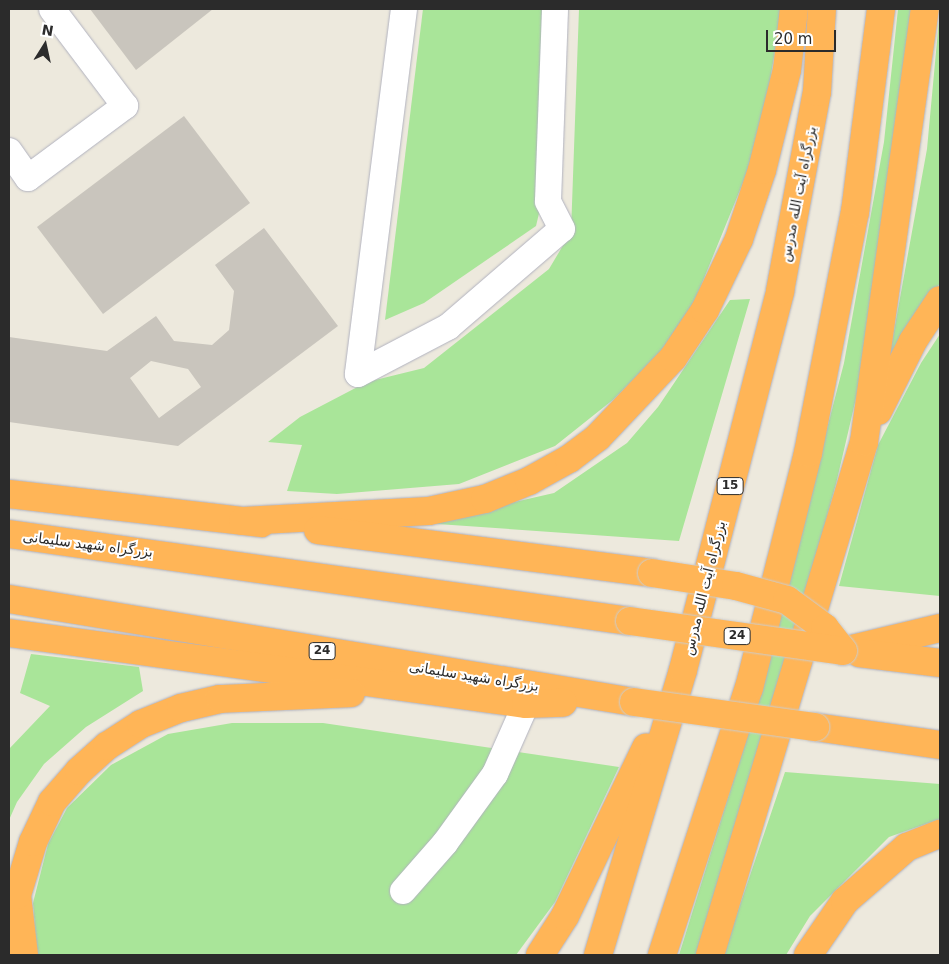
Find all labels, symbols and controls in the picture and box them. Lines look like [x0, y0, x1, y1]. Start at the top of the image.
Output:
north arrow [20, 20, 70, 70]
scale bar [769, 20, 839, 52]
text: N [40, 21, 55, 39]
text: 20 m [774, 30, 812, 48]
street label: بزرگراه آیت الله مدرس [777, 125, 819, 263]
road number: 15 [716, 476, 744, 496]
street label: بزرگراه آیت الله مدرس [679, 519, 729, 657]
street label: بزرگراه شهید سلیمانی [22, 528, 154, 560]
road number: 24 [723, 626, 751, 646]
road number: 24 [308, 641, 336, 660]
street label: بزرگراه شهید سلیمانی [408, 657, 540, 695]

